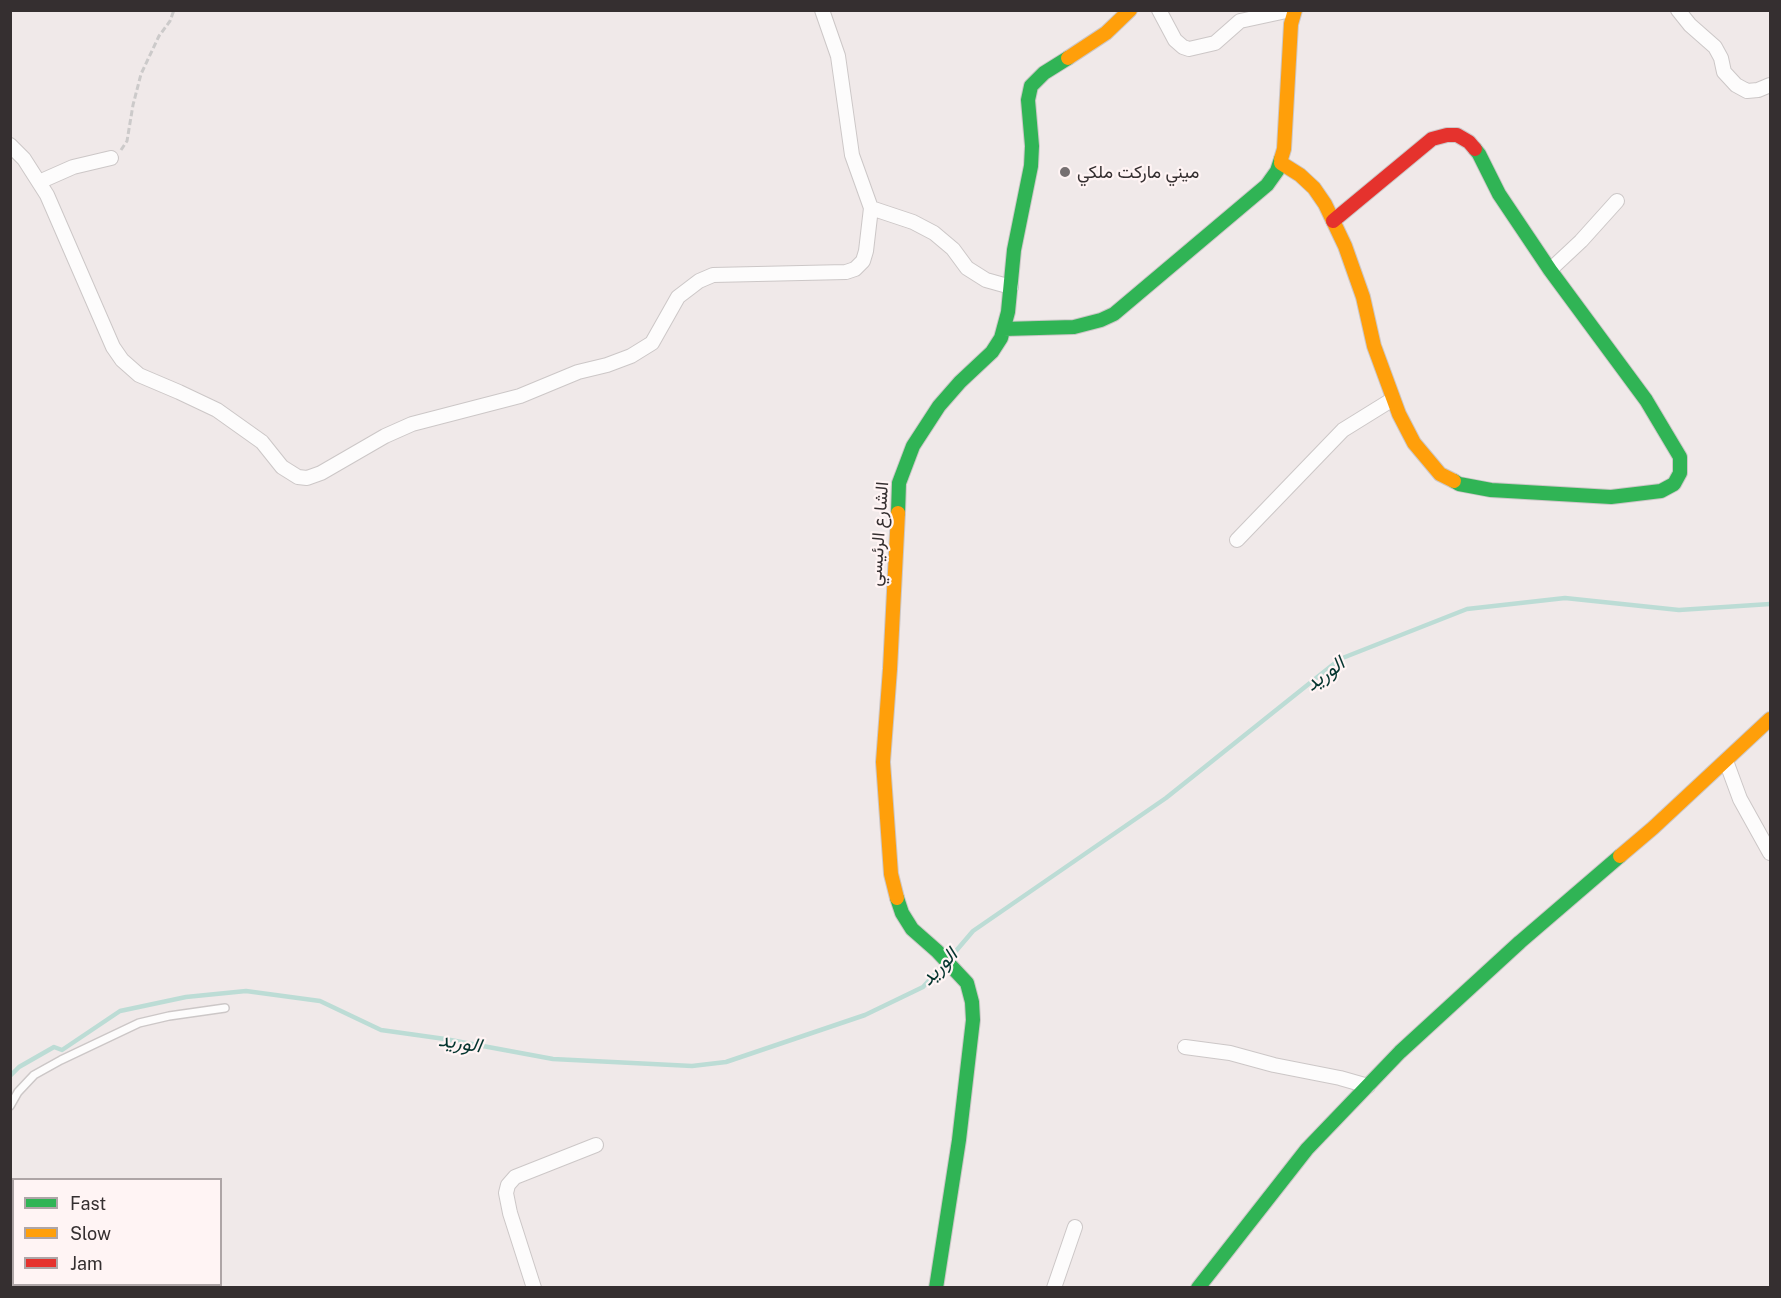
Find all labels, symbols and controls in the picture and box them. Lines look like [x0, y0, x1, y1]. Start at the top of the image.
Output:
place label: ميني ماركت ملكي [1077, 161, 1199, 183]
marker: ميني ماركت ملكي [1058, 165, 1072, 179]
street label: الشارع الرئيسي [865, 481, 893, 587]
water label: الوريد [1301, 652, 1349, 696]
water label: الوريد [915, 943, 963, 991]
water label: الوريد [437, 1028, 483, 1058]
legend [12, 1178, 222, 1286]
text: Fast [70, 1193, 106, 1214]
text: Slow [70, 1223, 111, 1244]
text: Jam [70, 1253, 103, 1274]

